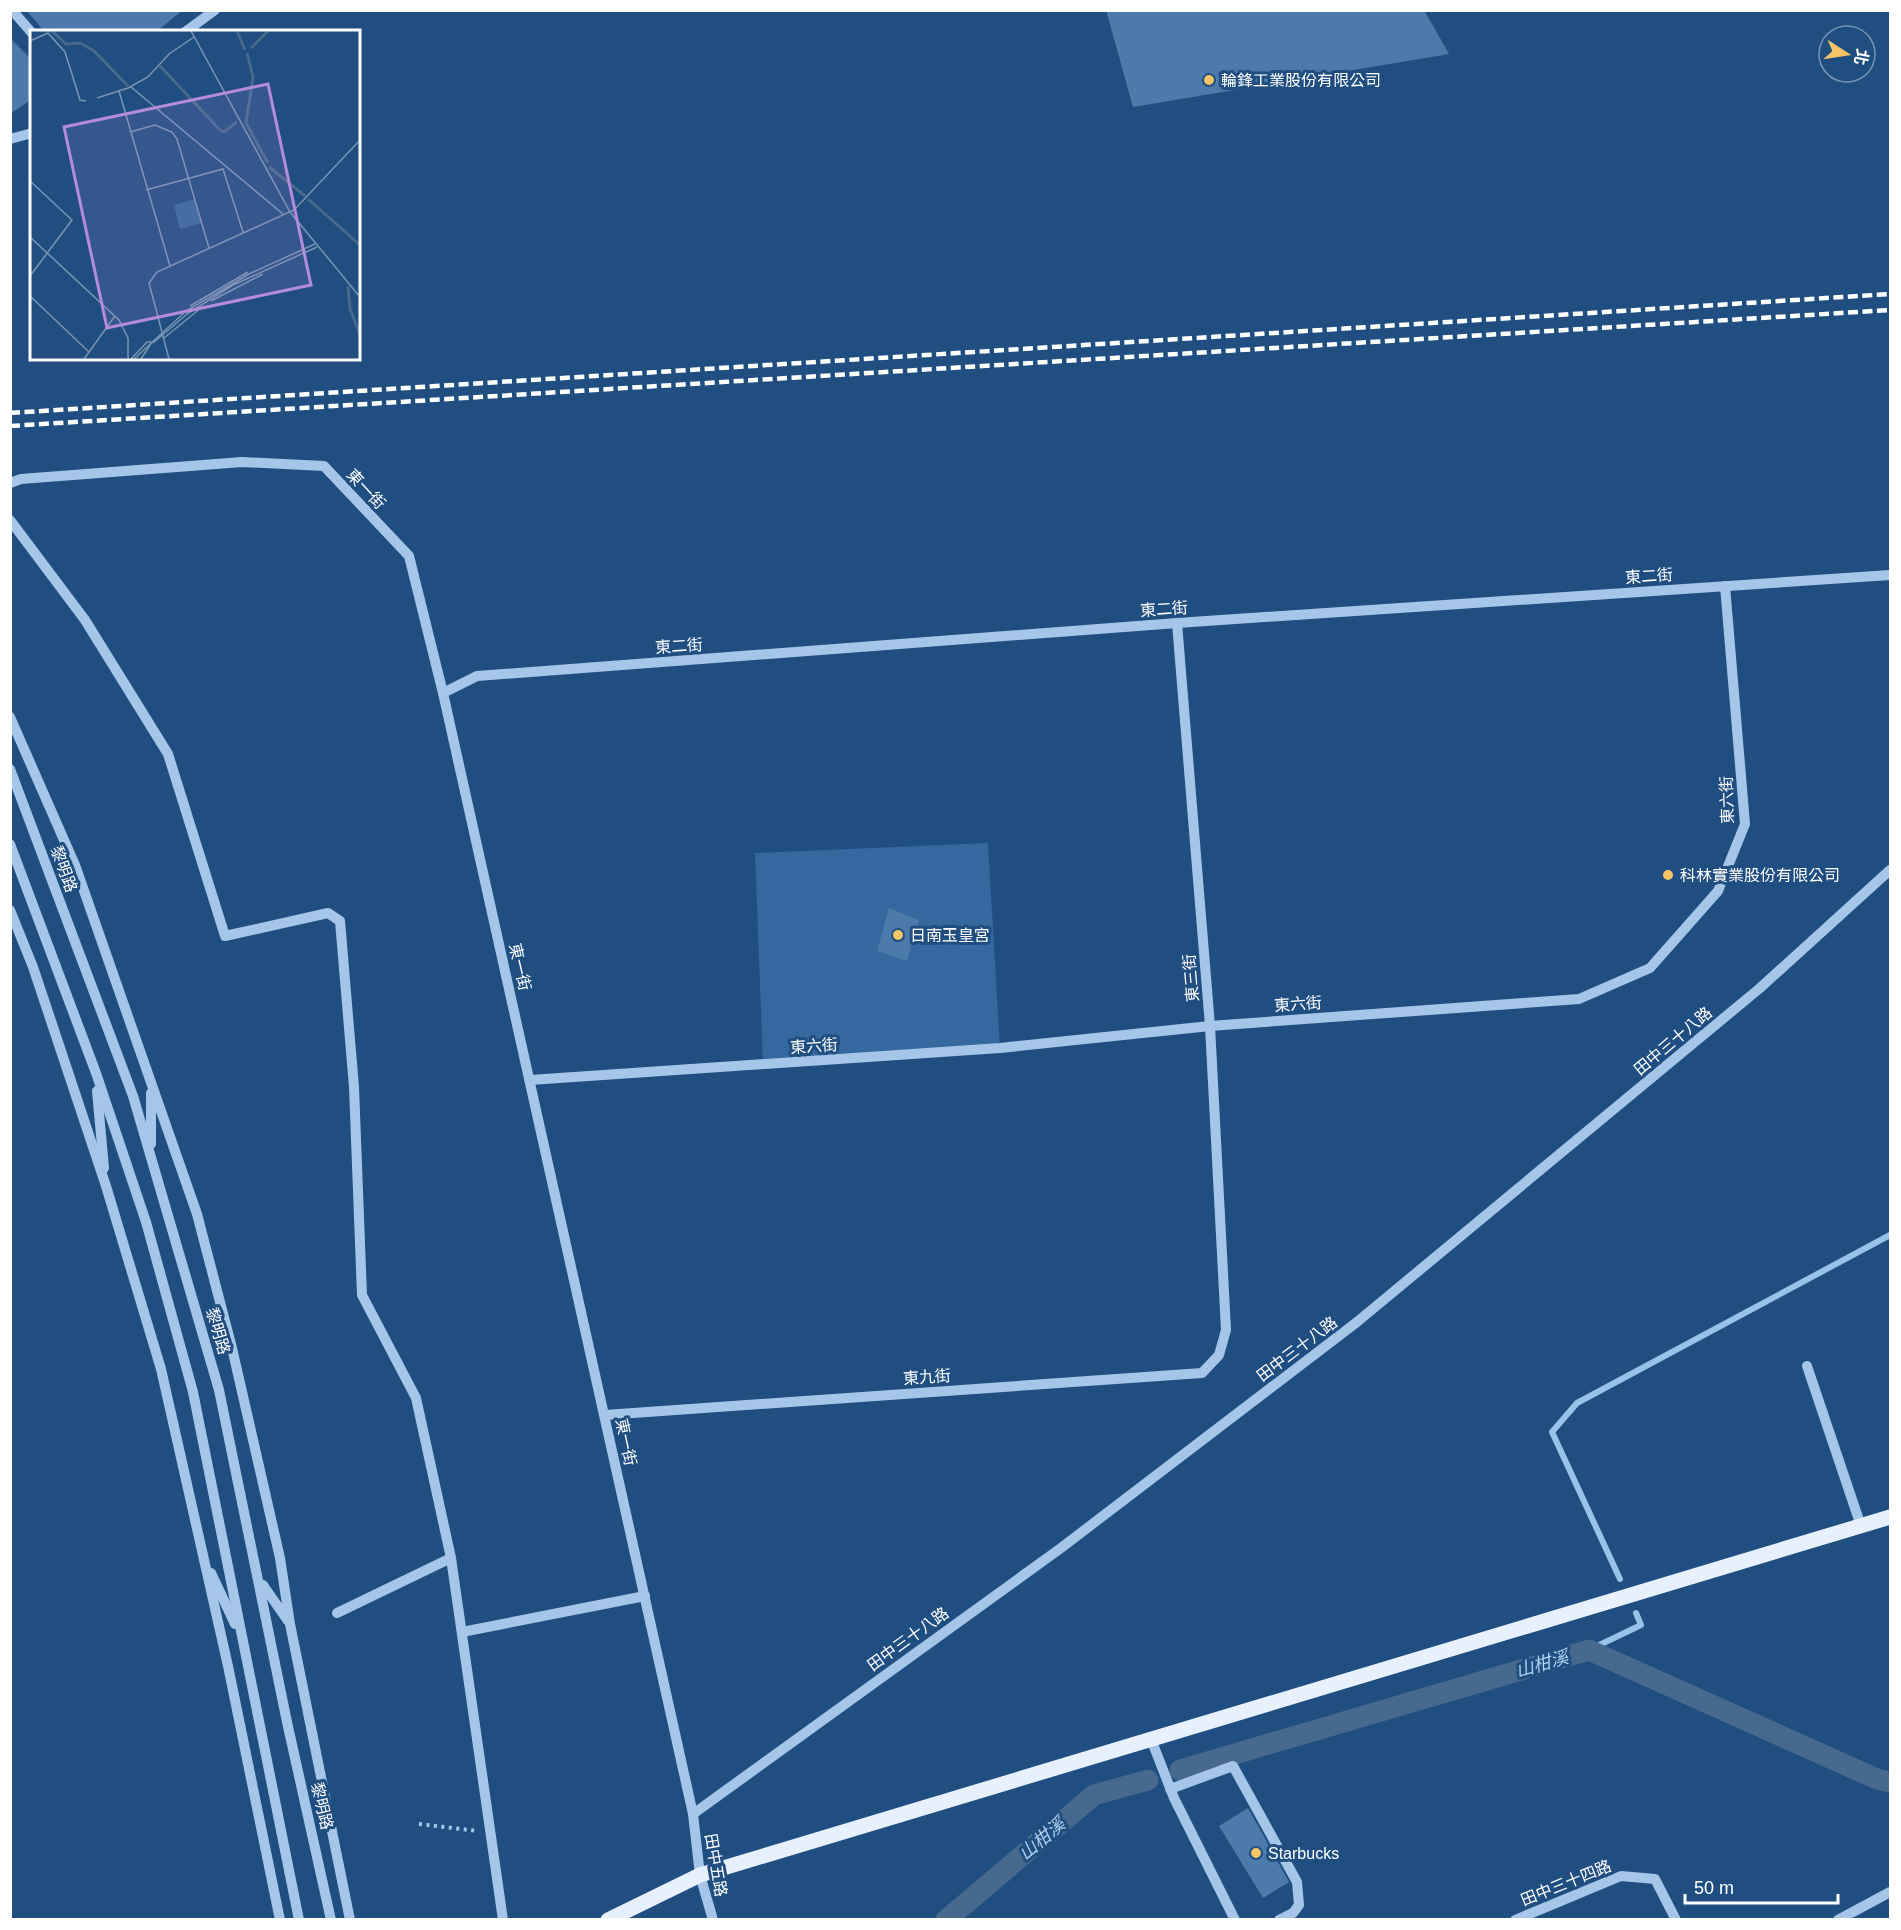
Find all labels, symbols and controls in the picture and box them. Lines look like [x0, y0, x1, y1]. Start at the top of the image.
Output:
north arrow [1817, 24, 1877, 84]
inset map [30, 30, 360, 360]
text: 北 [1851, 47, 1871, 67]
place label: 輪鋒工業股份有限公司 [1221, 72, 1381, 89]
marker: 輪鋒工業股份有限公司 [1202, 73, 1216, 87]
street label: 東一街 [343, 466, 389, 512]
street label: 東二街 [1624, 566, 1674, 586]
street label: 東二街 [1139, 599, 1189, 619]
street label: 東二街 [654, 636, 704, 656]
street label: 東六街 [1718, 776, 1736, 824]
street label: 黎明路 [48, 844, 80, 894]
place label: 科林實業股份有限公司 [1680, 867, 1840, 884]
marker: 科林實業股份有限公司 [1661, 868, 1675, 882]
place label: 日南玉皇宮 [910, 927, 990, 944]
marker: 日南玉皇宮 [891, 928, 905, 942]
street label: 東一街 [506, 942, 534, 992]
street label: 東三街 [1180, 953, 1202, 1003]
street label: 東六街 [1273, 994, 1323, 1014]
street label: 田中三十八路 [1631, 1004, 1715, 1078]
street label: 東六街 [789, 1036, 839, 1056]
street label: 黎明路 [203, 1306, 233, 1356]
street label: 田中三十八路 [1254, 1313, 1340, 1385]
street label: 東九街 [902, 1367, 952, 1387]
street label: 東一街 [613, 1417, 639, 1467]
street label: 田中三十八路 [864, 1604, 952, 1674]
water label: 山柑溪 [1513, 1646, 1574, 1681]
street label: 黎明路 [308, 1781, 336, 1831]
water label: 山柑溪 [1015, 1812, 1071, 1864]
street label: 田中五路 [702, 1832, 730, 1898]
place label: Starbucks [1268, 1845, 1339, 1862]
marker: Starbucks [1249, 1846, 1263, 1860]
street label: 田中三十四路 [1518, 1857, 1614, 1909]
scale bar [1685, 1867, 1838, 1905]
text: 50 m [1694, 1878, 1734, 1898]

